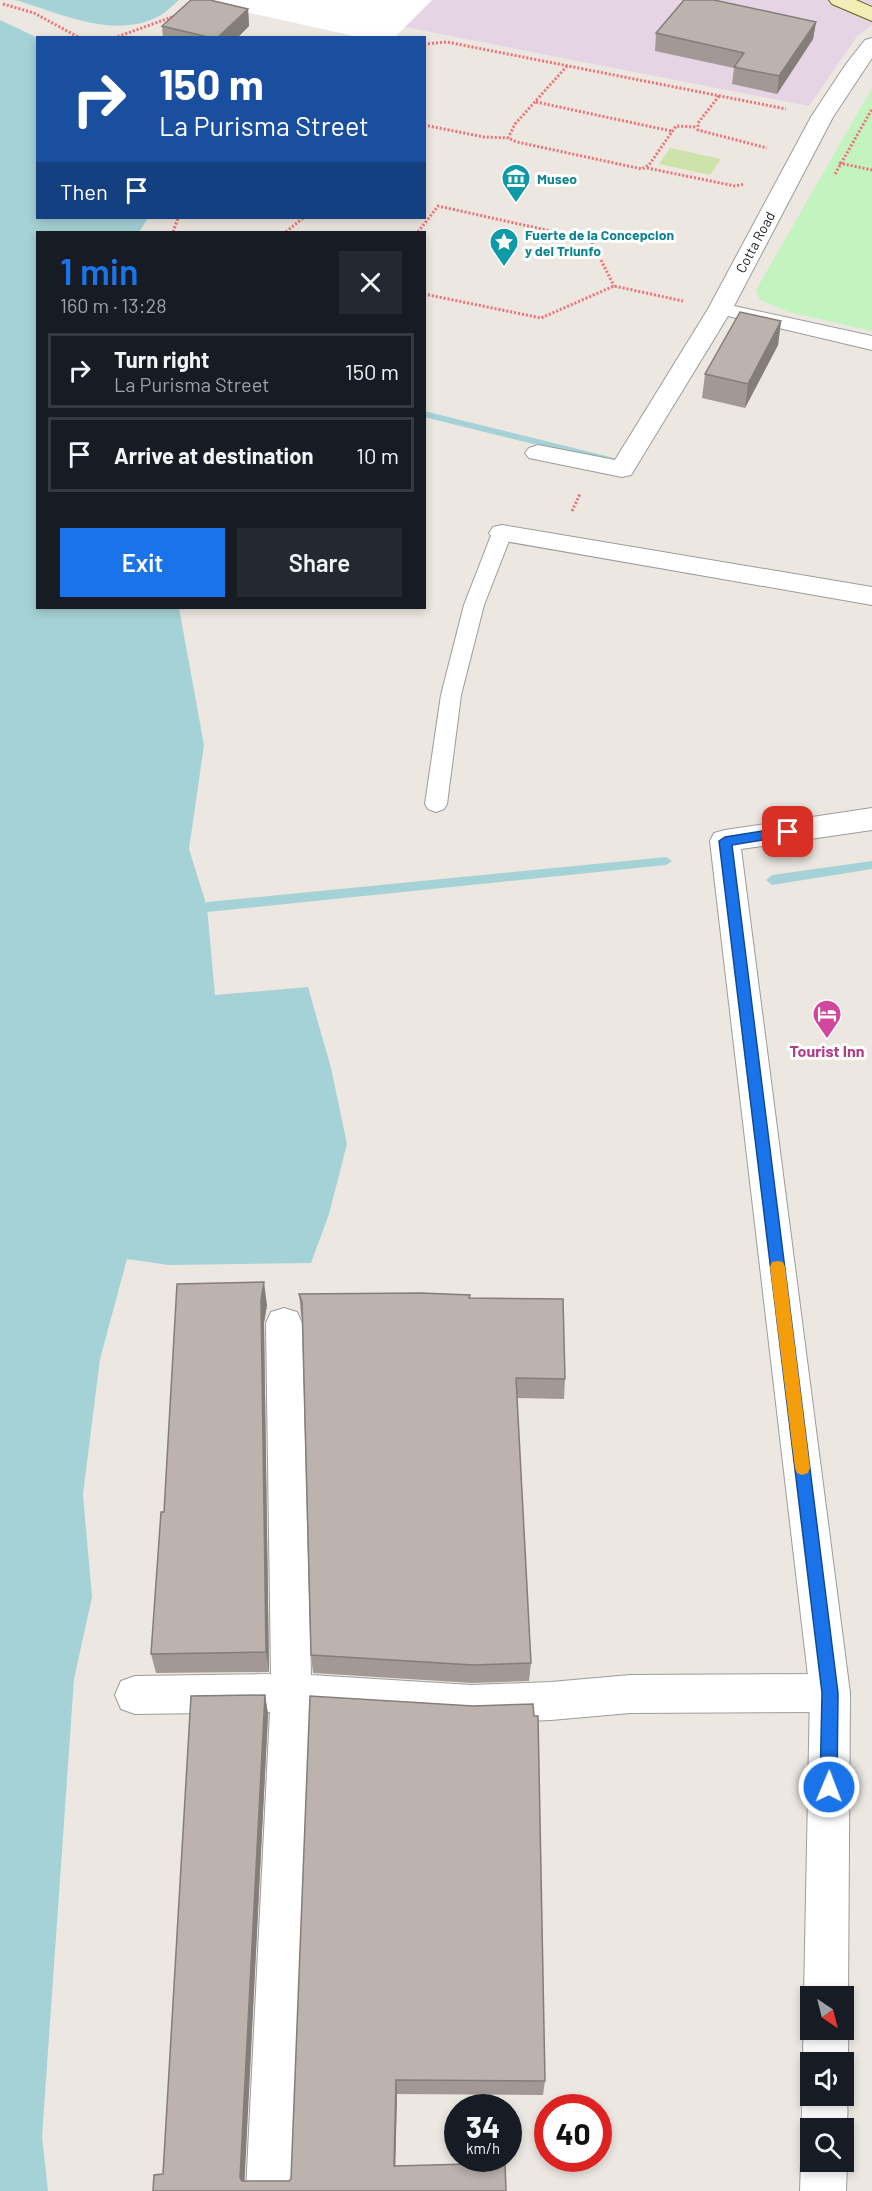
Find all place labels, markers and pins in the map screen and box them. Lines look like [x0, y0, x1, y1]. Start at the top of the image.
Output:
museum icon: Museo [500, 162, 532, 204]
place label: Museo [537, 170, 577, 187]
place icon: Fuerte de la Concepcion y del Triunfo [488, 226, 520, 268]
place label: Fuerte de la Concepcion y del Triunfo [525, 226, 674, 259]
pin [762, 806, 813, 857]
hotel icon: Tourist Inn [811, 998, 843, 1040]
place label: Tourist Inn [790, 1041, 864, 1060]

